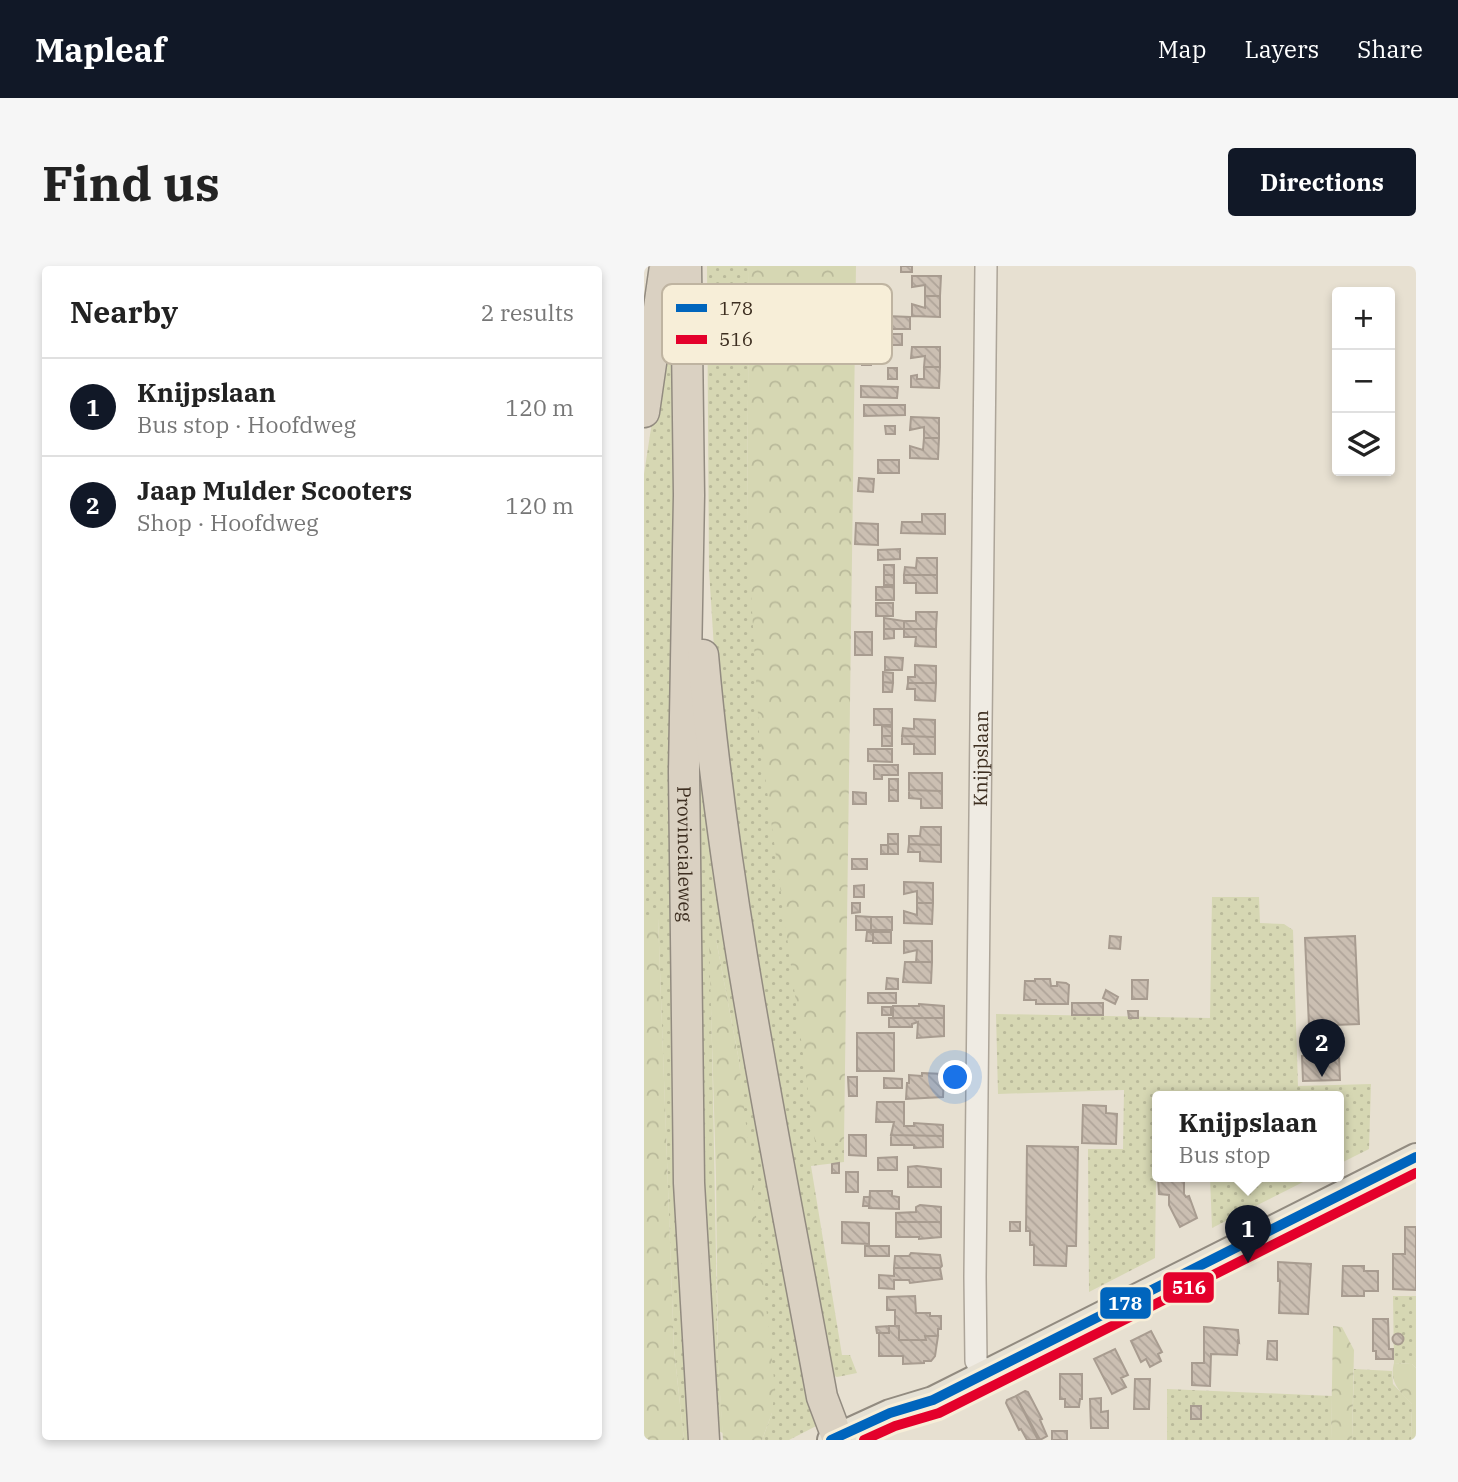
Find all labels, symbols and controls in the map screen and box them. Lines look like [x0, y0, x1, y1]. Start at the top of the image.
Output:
text: Mapleaf [35, 28, 166, 71]
text: Map [1158, 33, 1206, 65]
text: Layers [1244, 33, 1319, 65]
text: Share [1357, 33, 1423, 65]
button: Directions [1228, 148, 1416, 216]
text: Find us [42, 151, 220, 214]
legend [662, 284, 892, 364]
map controls [1332, 287, 1395, 476]
button: + [1332, 287, 1395, 350]
text: Nearby [70, 292, 178, 331]
text: 178 [719, 296, 753, 320]
text: 2 results [481, 297, 574, 327]
text: 516 [719, 327, 753, 351]
button: − [1332, 350, 1395, 413]
text: Knijpslaan [137, 375, 276, 409]
text: 1 [86, 392, 100, 422]
text: 120 m [505, 392, 574, 422]
text: Bus stop · Hoofdweg [137, 409, 356, 439]
button: layers [1332, 413, 1395, 476]
text: Jaap Mulder Scooters [137, 473, 412, 507]
text: 2 [86, 490, 100, 520]
text: 120 m [505, 490, 574, 520]
text: Shop · Hoofdweg [137, 507, 319, 537]
street label: Knijpslaan [968, 710, 993, 807]
street label: Provincialeweg [672, 786, 698, 923]
pin: 2 [1299, 1019, 1345, 1077]
your location [938, 1060, 972, 1094]
popup [1152, 1091, 1344, 1182]
text: Knijpslaan [1178, 1105, 1318, 1139]
text: Bus stop [1178, 1139, 1271, 1169]
pin: 1 [1225, 1205, 1271, 1263]
line badge: 516 [1162, 1271, 1215, 1304]
text: 516 [1172, 1275, 1206, 1299]
line badge: 178 [1099, 1286, 1152, 1320]
text: 178 [1108, 1291, 1142, 1315]

